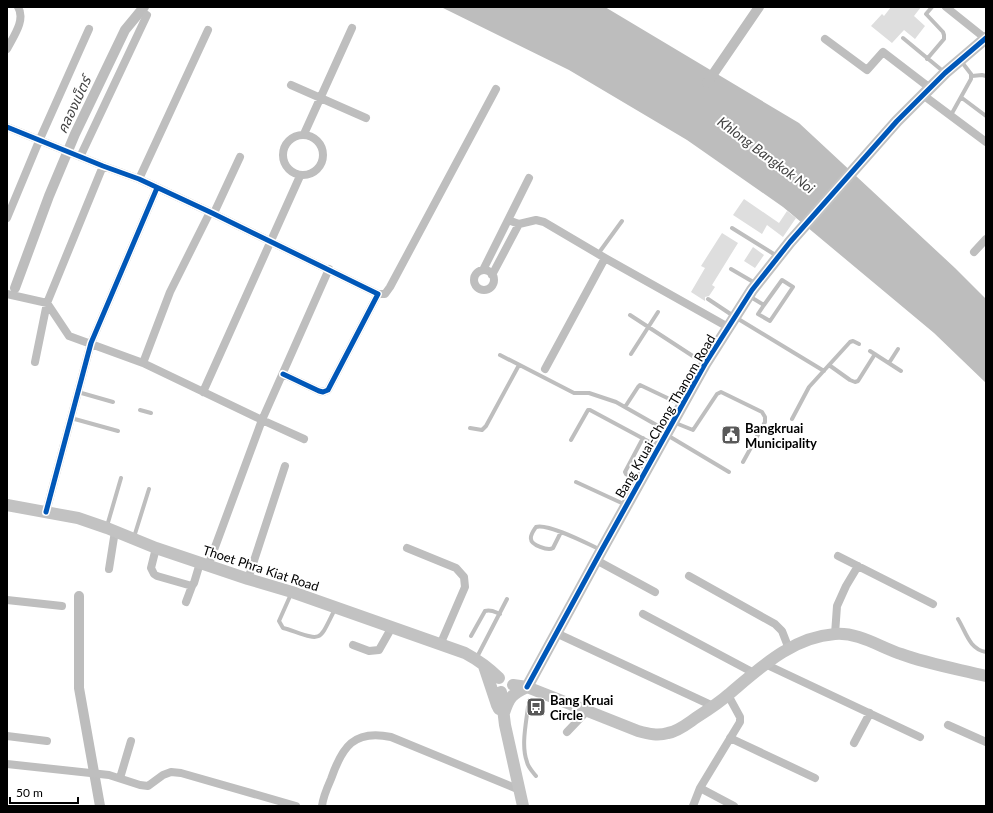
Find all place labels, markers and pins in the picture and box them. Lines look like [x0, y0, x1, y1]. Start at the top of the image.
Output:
place label: Bangkruai Municipality [745, 420, 817, 451]
public building icon: Bangkruai Municipality [720, 424, 742, 446]
place label: Bang Kruai Circle [550, 692, 613, 723]
bus stop icon: Bang Kruai Circle [525, 696, 547, 718]

